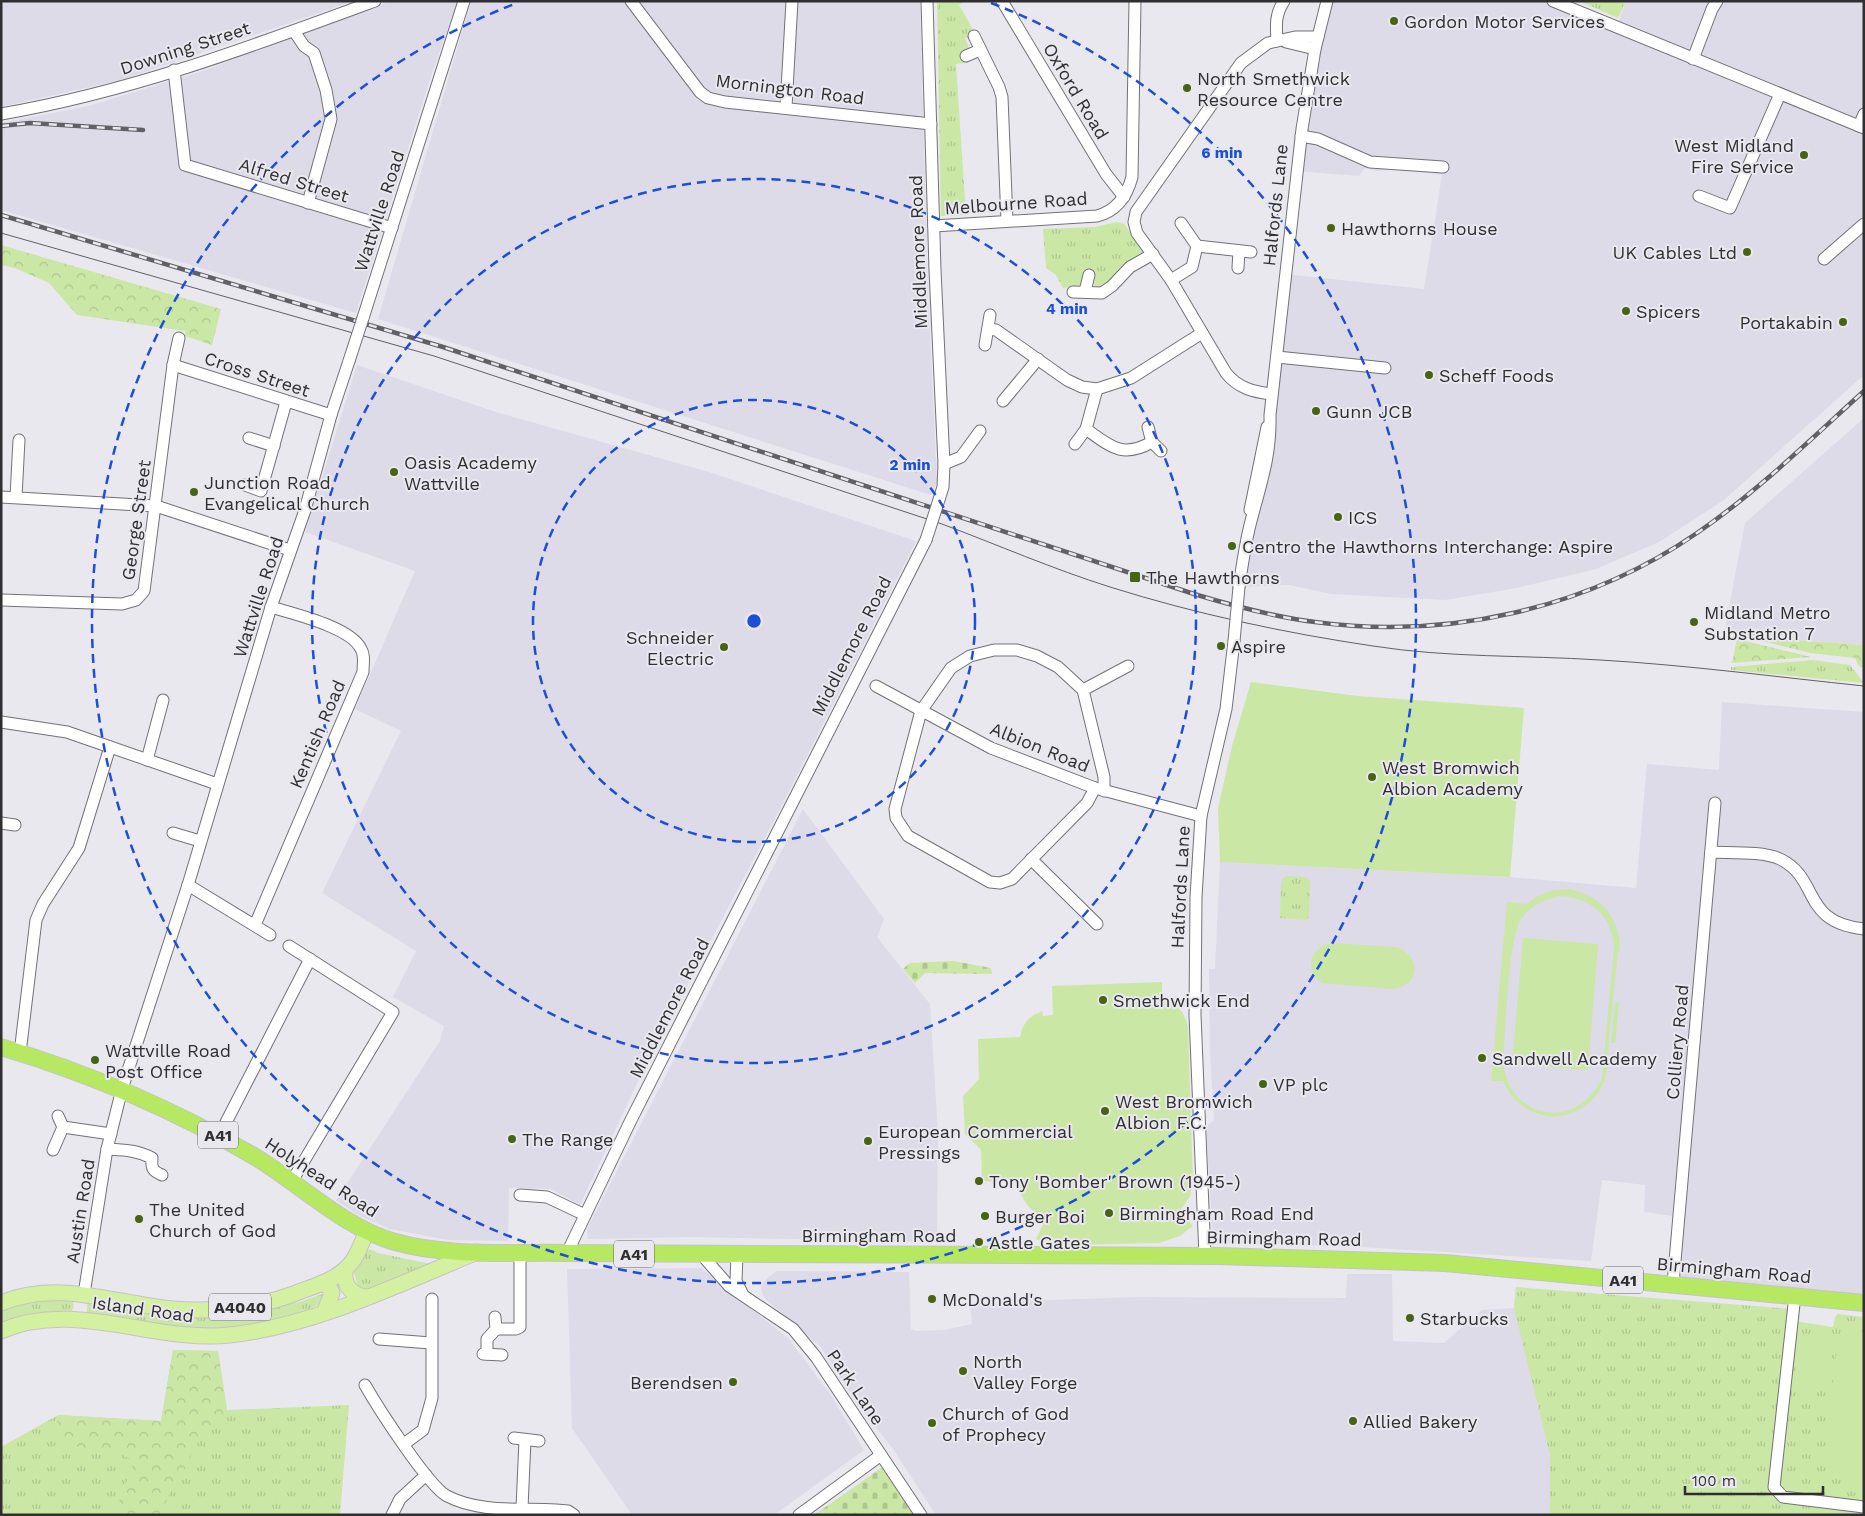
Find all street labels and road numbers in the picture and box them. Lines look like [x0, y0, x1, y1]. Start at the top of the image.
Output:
street label: Downing Street [117, 17, 253, 79]
street label: Oxford Road [1039, 39, 1113, 143]
street label: Mornington Road [714, 69, 866, 109]
street label: Halfords Lane [1258, 143, 1292, 267]
street label: Wattville Road [350, 148, 408, 274]
street label: Alfred Street [237, 153, 352, 207]
street label: Middlemore Road [905, 175, 931, 329]
street label: Melbourne Road [944, 188, 1088, 218]
street label: Cross Street [202, 347, 313, 401]
street label: George Street [117, 458, 155, 582]
street label: Wattville Road [229, 534, 287, 660]
street label: Middlemore Road [807, 573, 895, 719]
street label: Kentish Road [285, 677, 349, 791]
street label: Albion Road [987, 718, 1093, 776]
street label: Halfords Lane [1166, 825, 1194, 949]
street label: Middlemore Road [625, 935, 713, 1081]
street label: Colliery Road [1662, 984, 1692, 1100]
road number: A41 [198, 1122, 238, 1148]
street label: Holyhead Road [261, 1132, 383, 1222]
street label: Austin Road [61, 1157, 99, 1265]
street label: Birmingham Road [801, 1225, 957, 1246]
street label: Birmingham Road [1206, 1226, 1362, 1250]
road number: A41 [614, 1240, 654, 1268]
street label: Birmingham Road [1656, 1253, 1812, 1287]
road number: A41 [1603, 1266, 1643, 1294]
street label: Island Road [91, 1291, 195, 1327]
road number: A4040 [209, 1294, 271, 1320]
street label: Park Lane [823, 1345, 889, 1429]

